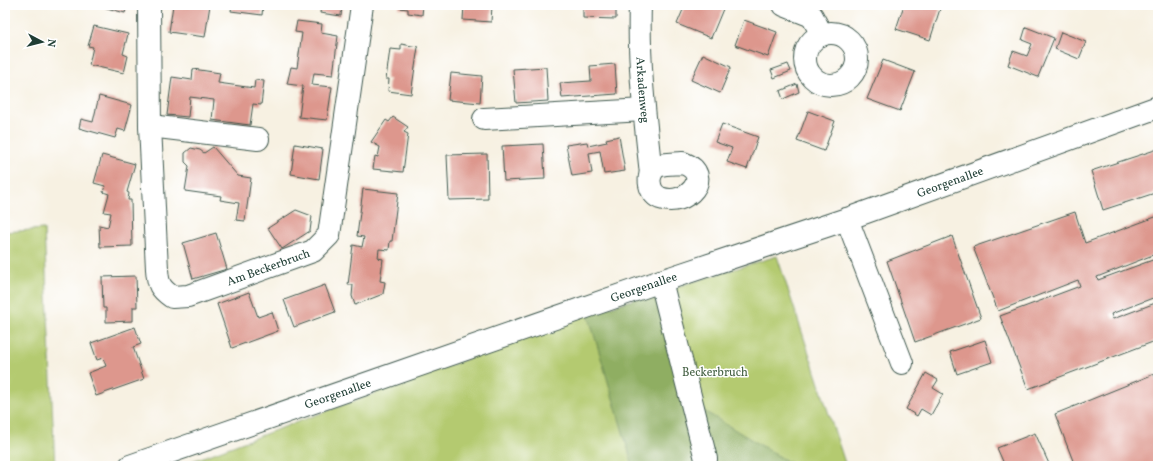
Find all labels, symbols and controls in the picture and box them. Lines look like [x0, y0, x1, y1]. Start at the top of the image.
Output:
north arrow [22, 22, 62, 62]
text: N [43, 38, 58, 48]
street label: Arkadenweg [631, 57, 652, 124]
street label: Georgenallee [915, 163, 986, 202]
street label: Am Beckerbruch [225, 246, 313, 290]
street label: Georgenallee [609, 269, 680, 307]
park label: Beckerbruch [682, 365, 748, 381]
street label: Georgenallee [303, 375, 374, 414]

